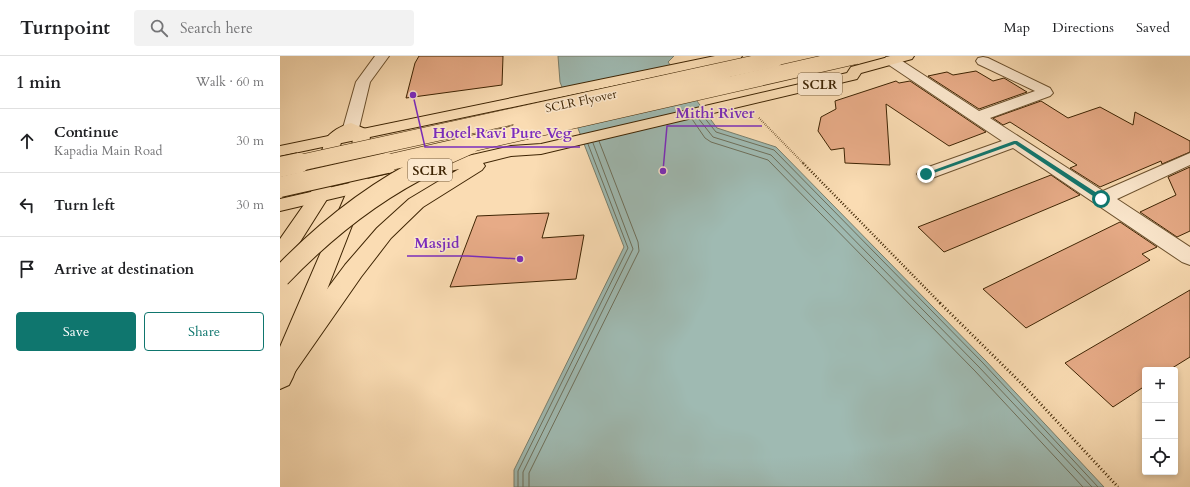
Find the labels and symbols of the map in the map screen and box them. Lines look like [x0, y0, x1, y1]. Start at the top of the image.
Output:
road number: SCLR [798, 73, 842, 95]
street label: SCLR Flyover [544, 85, 619, 116]
callout: Mithi River [667, 99, 762, 126]
text: Mithi River [676, 103, 755, 123]
callout: Hotel Ravi Pure Veg [425, 120, 580, 147]
text: Hotel Ravi Pure Veg [432, 123, 572, 143]
road number: SCLR [408, 159, 452, 181]
route end [917, 165, 935, 183]
route start [1092, 190, 1110, 208]
callout: Masjid [407, 229, 468, 256]
text: Masjid [414, 233, 460, 253]

